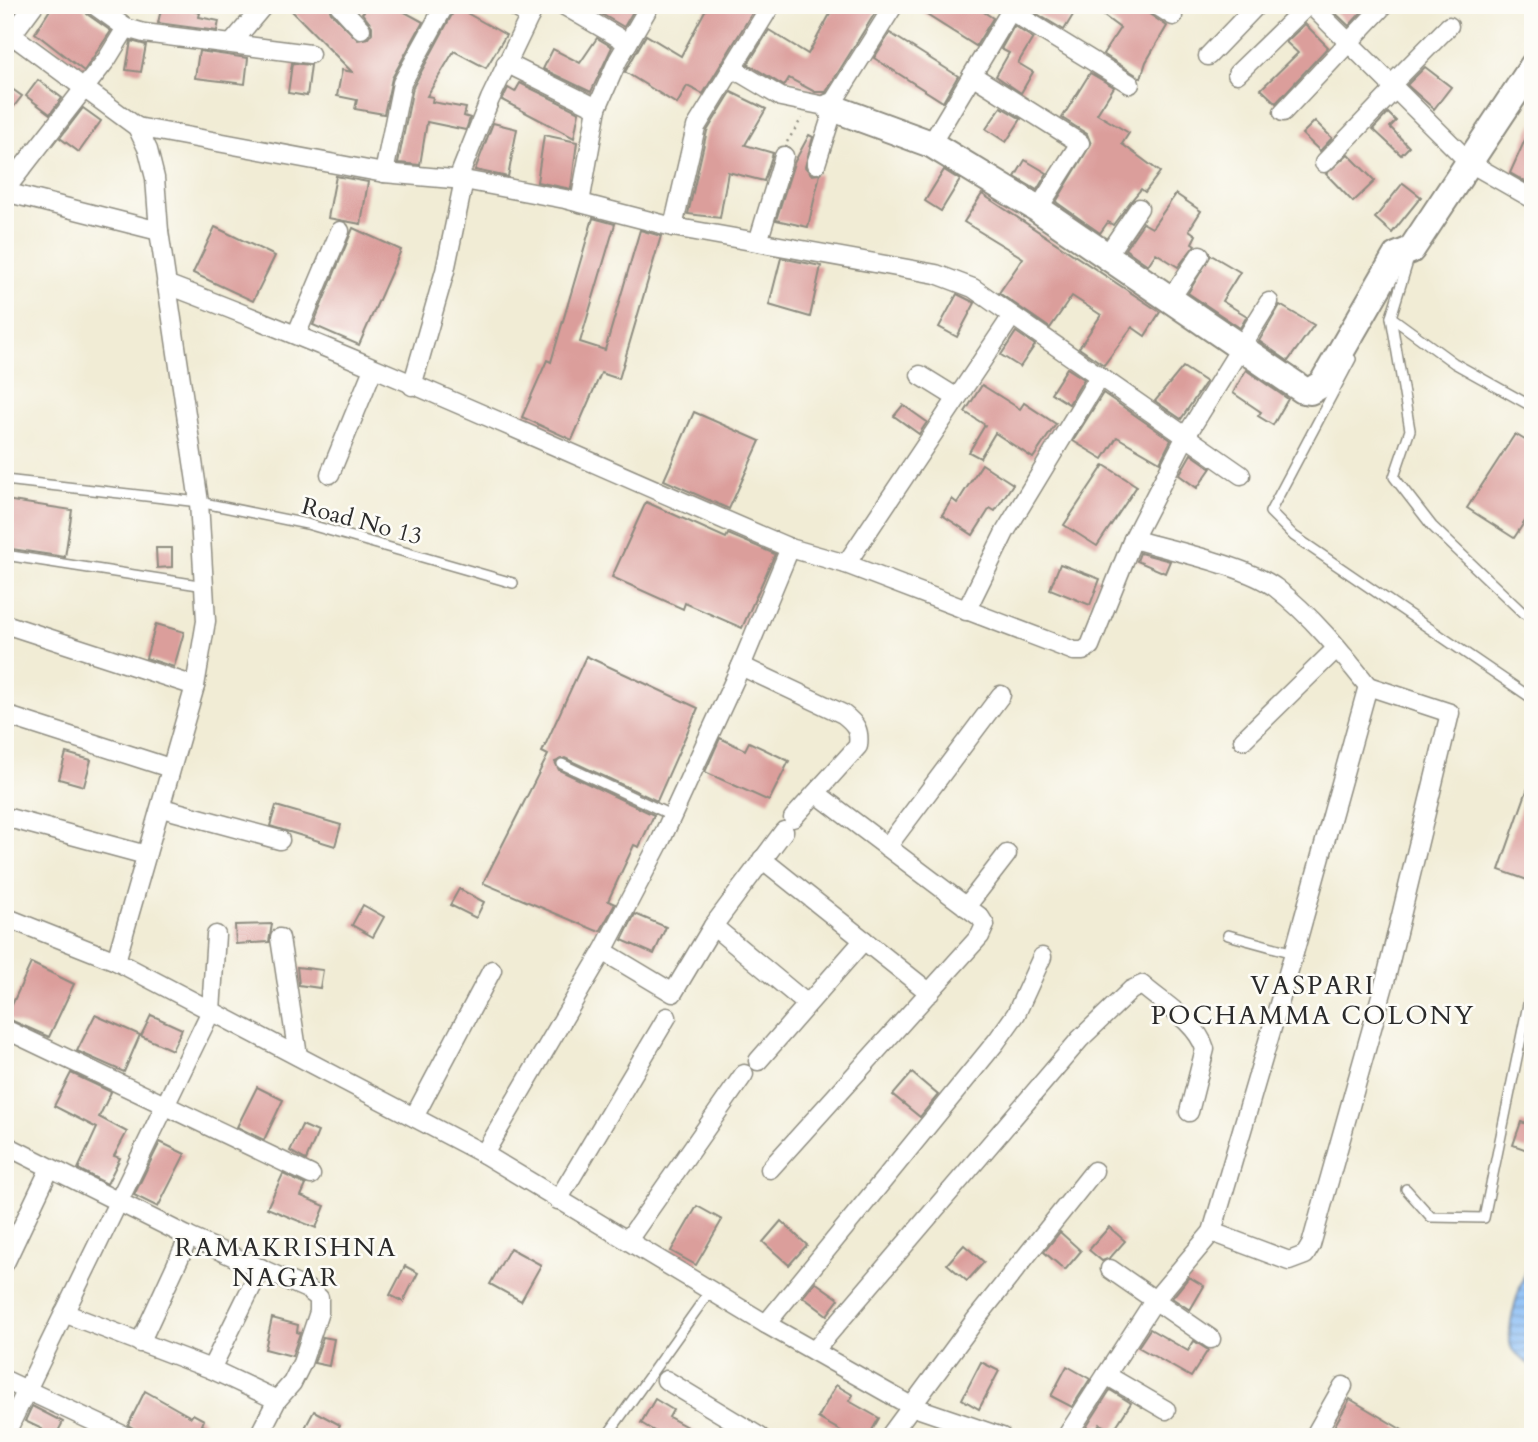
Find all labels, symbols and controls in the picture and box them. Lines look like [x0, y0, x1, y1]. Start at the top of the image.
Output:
street label: Road No 13 [298, 490, 426, 553]
district label: VASPARI POCHAMMA COLONY [1151, 968, 1475, 1033]
district label: RAMAKRISHNA NAGAR [174, 1230, 398, 1295]

